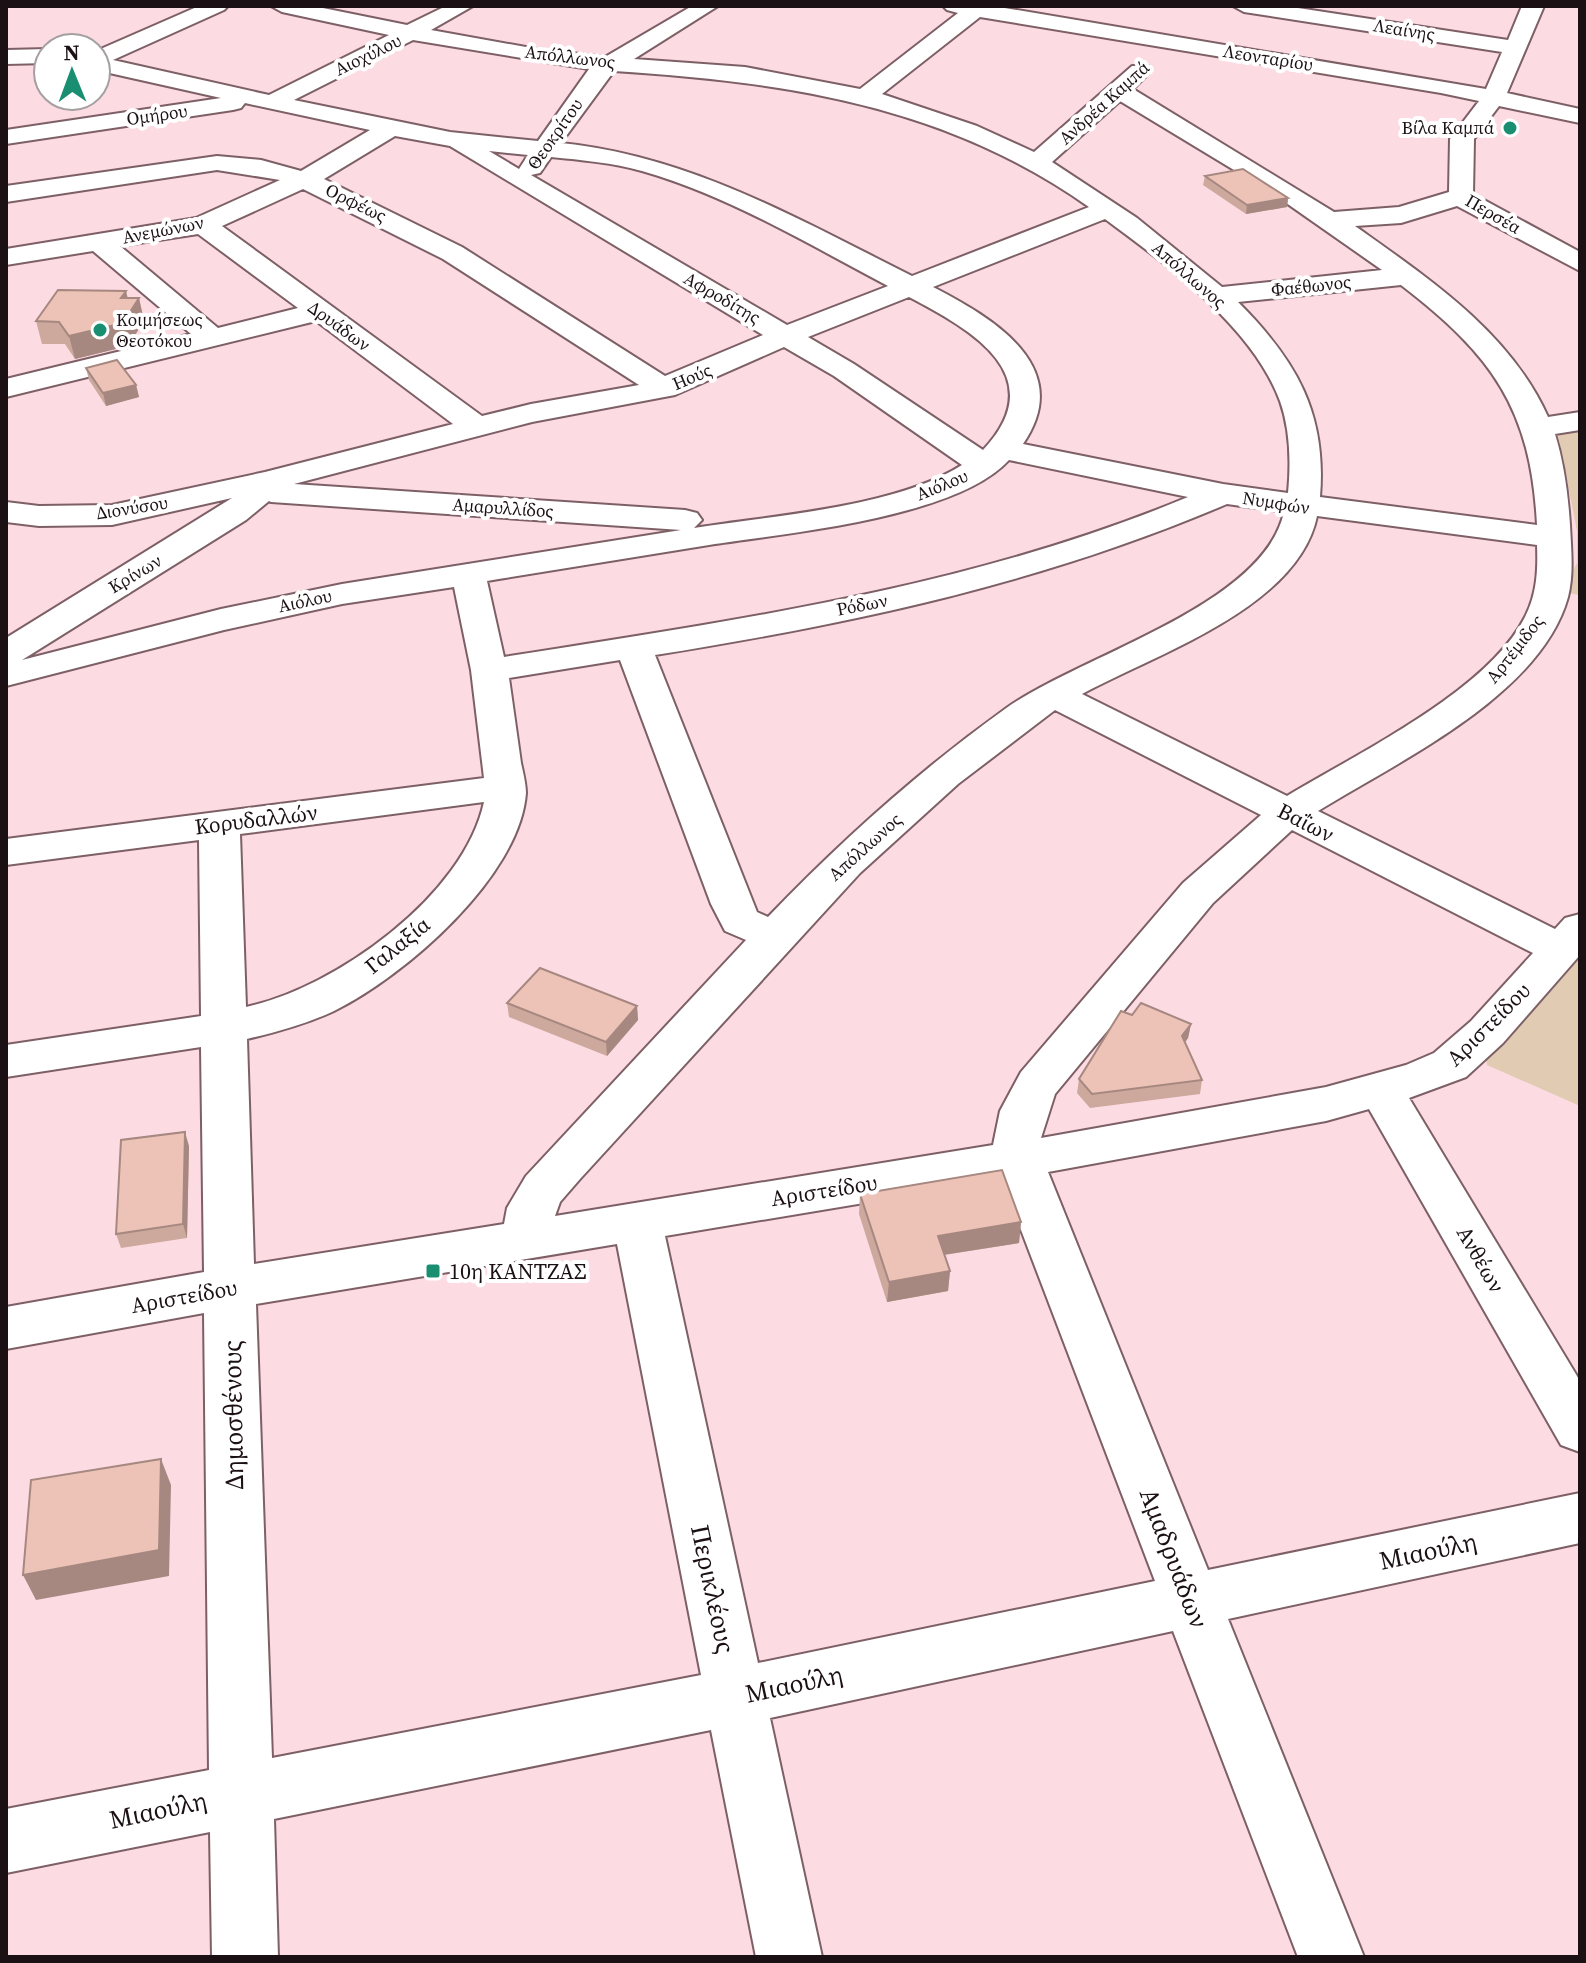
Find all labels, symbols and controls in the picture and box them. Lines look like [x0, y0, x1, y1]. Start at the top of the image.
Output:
street label: Λεαίνης [1371, 12, 1437, 47]
street label: Αιοχύλου [330, 28, 405, 81]
north arrow [32, 32, 112, 112]
text: N [63, 37, 80, 67]
street label: Λεονταρίου [1221, 38, 1315, 77]
street label: Απόλλωνος [523, 39, 617, 74]
street label: Ανδρέα Καμπά [1053, 55, 1154, 150]
street label: Θεοκρίτου [521, 93, 588, 174]
street label: Ομήρου [125, 98, 189, 131]
place label: Βίλα Καμπά [1401, 115, 1494, 140]
marker: Βίλα Καμπά [1501, 119, 1519, 137]
street label: Ορφέως [321, 177, 391, 228]
street label: Περσέα [1461, 188, 1526, 239]
street label: Ανεμώνων [120, 209, 206, 250]
street label: Απόλλωνος [1147, 235, 1232, 314]
street label: Αφροδίτης [679, 266, 765, 330]
street label: Φαέθωνος [1270, 269, 1352, 302]
street label: Δρυάδων [303, 295, 376, 357]
place label: Κοιμήσεως Θεοτόκου [116, 307, 203, 353]
marker: Κοιμήσεως Θεοτόκου [91, 321, 109, 339]
street label: Ηούς [668, 357, 715, 396]
street label: Αιόλου [912, 463, 972, 506]
street label: Νυμφών [1241, 485, 1312, 520]
street label: Διονύσου [94, 489, 170, 526]
street label: Αμαρυλλίδος [451, 491, 555, 524]
street label: Κρίνων [103, 548, 166, 599]
street label: Αιόλου [276, 583, 334, 618]
street label: Ρόδων [834, 587, 890, 622]
street label: Αρτέμιδος [1480, 609, 1549, 688]
street label: Βαΐων [1273, 795, 1339, 849]
street label: Κορυδαλλών [193, 797, 319, 841]
street label: Απόλλωνος [823, 807, 907, 886]
street label: Γαλαξία [358, 910, 436, 980]
street label: Αριστείδου [1439, 975, 1537, 1073]
street label: Αριστείδου [769, 1167, 879, 1213]
street label: Ανθέων [1450, 1220, 1512, 1298]
place label: 10η ΚΑΝΤΖΑΣ [449, 1256, 586, 1286]
marker: 10η ΚΑΝΤΖΑΣ [424, 1262, 442, 1280]
street label: Αριστείδου [129, 1272, 239, 1320]
street label: Δημοσθένους [214, 1340, 252, 1490]
street label: Αμαδρυάδων [1131, 1483, 1217, 1633]
street label: Περικλέους [682, 1521, 744, 1657]
street label: Μιαούλη [1376, 1523, 1480, 1579]
street label: Μιαούλη [742, 1656, 846, 1712]
street label: Μιαούλη [106, 1782, 210, 1838]

